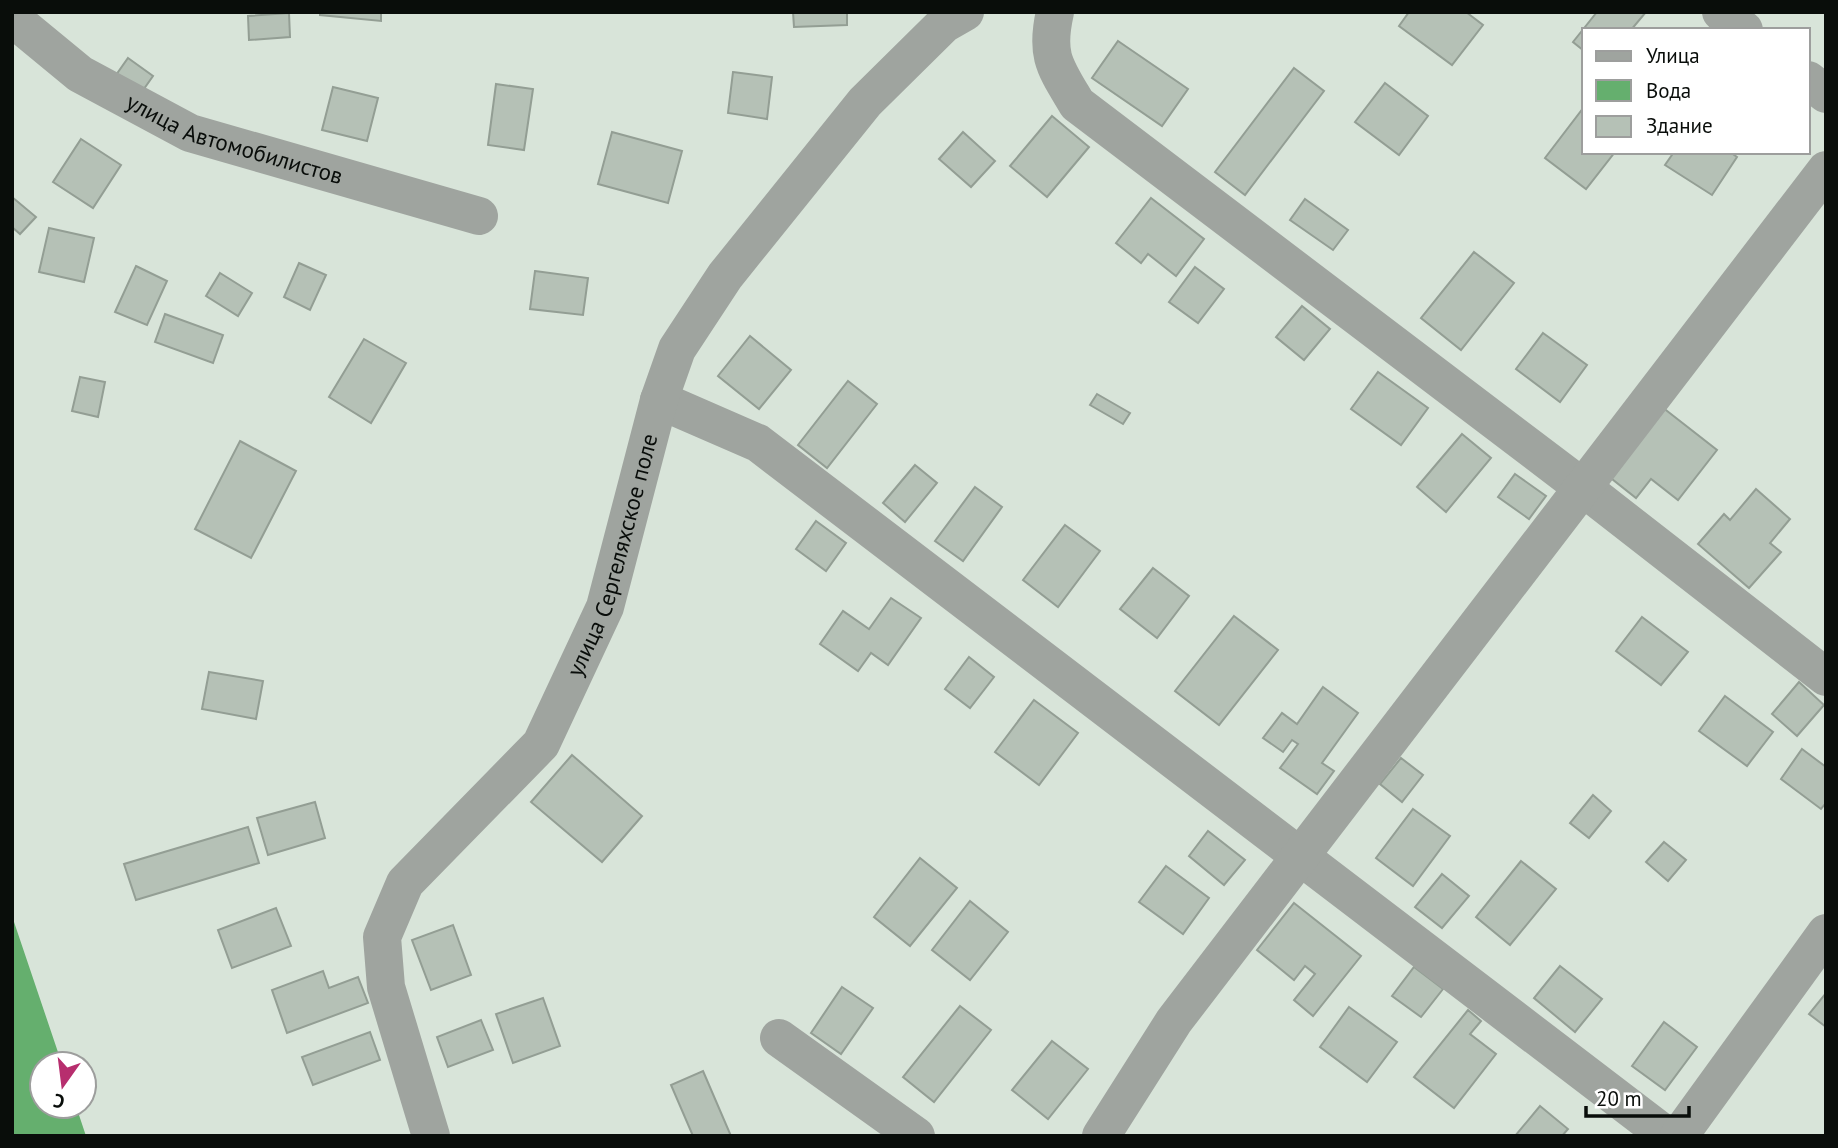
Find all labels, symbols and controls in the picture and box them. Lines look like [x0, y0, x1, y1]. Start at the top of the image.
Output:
legend [1582, 28, 1810, 154]
text: Улица [1646, 42, 1700, 69]
text: Вода [1646, 77, 1691, 104]
street label: улица Автомобилистов [121, 87, 347, 190]
text: Здание [1646, 112, 1713, 139]
street label: улица Сергеляхское поле [560, 430, 664, 681]
north arrow [28, 1050, 98, 1120]
scale bar [1586, 1074, 1689, 1118]
text: 20 m [1596, 1085, 1642, 1112]
text: С [50, 1088, 67, 1114]

